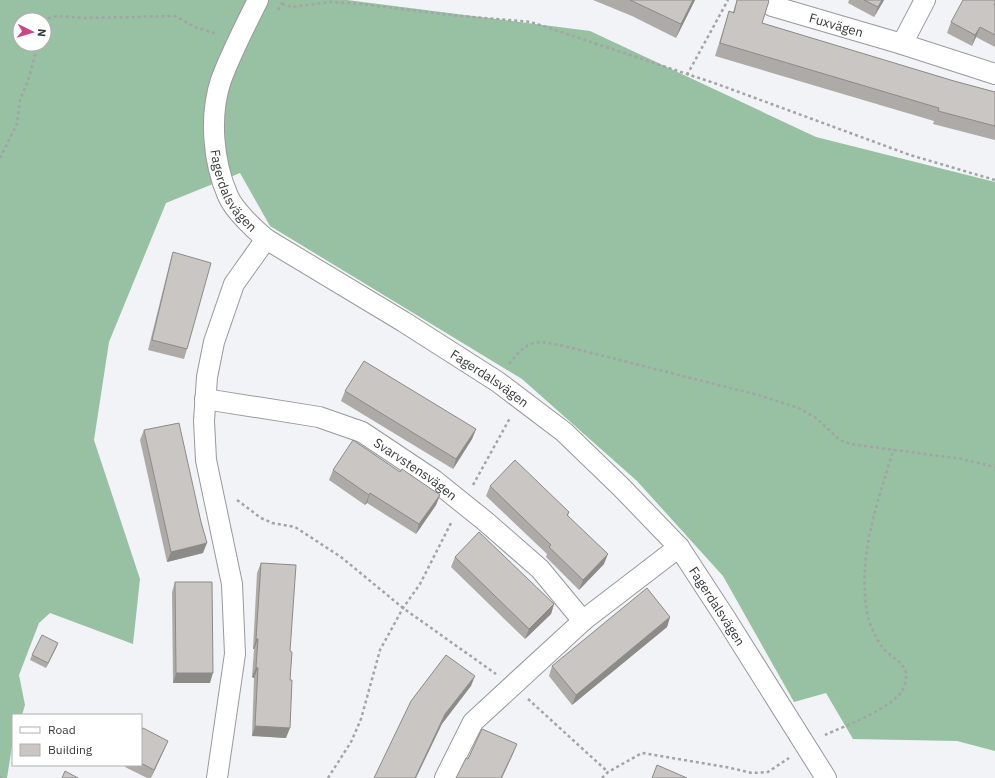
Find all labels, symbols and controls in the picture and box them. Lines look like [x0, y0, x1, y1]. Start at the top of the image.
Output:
street label: Fuxvägen [807, 9, 865, 41]
north arrow [12, 12, 52, 52]
text: N [35, 28, 49, 37]
street label: Fagerdalsvägen [207, 148, 261, 235]
street label: Fagerdalsvägen [447, 345, 532, 411]
street label: Svarvstensvägen [371, 434, 461, 504]
street label: Fagerdalsvägen [685, 563, 749, 649]
legend [12, 714, 142, 766]
text: Road [48, 722, 76, 737]
text: Building [48, 742, 93, 757]

